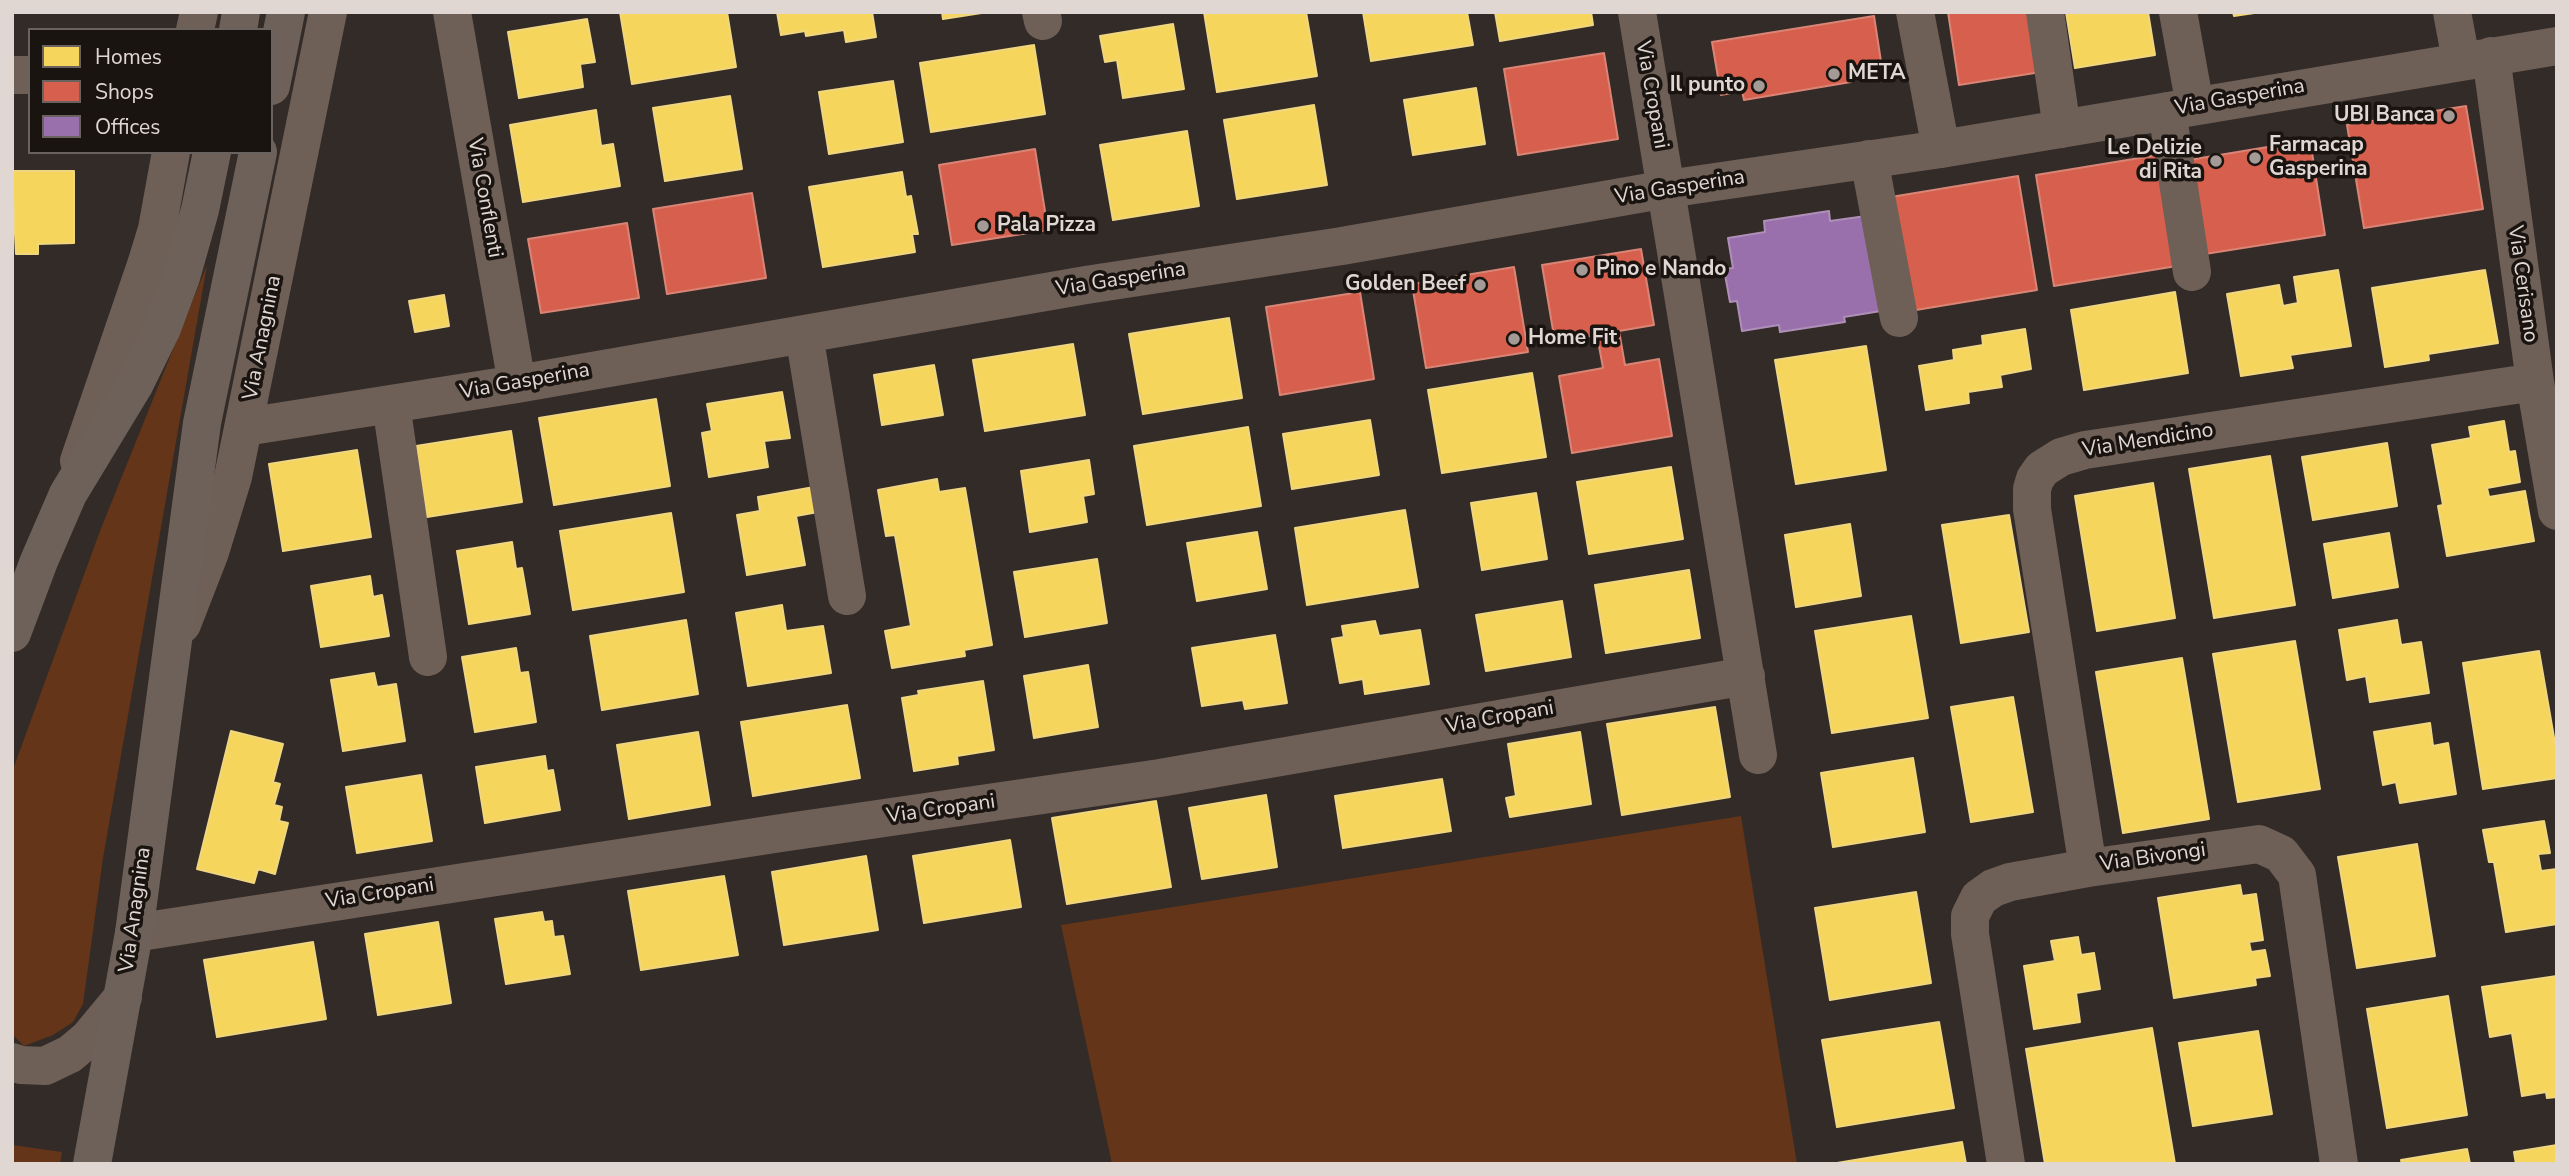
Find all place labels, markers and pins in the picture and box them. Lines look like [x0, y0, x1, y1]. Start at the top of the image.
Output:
place label: META [1848, 61, 1906, 87]
marker: META [1826, 66, 1842, 82]
place label: Il punto [1670, 73, 1745, 99]
marker: Il punto [1751, 78, 1767, 94]
place label: UBI Banca [2334, 103, 2435, 129]
marker: UBI Banca [2441, 108, 2457, 124]
place label: Farmacap Gasperina [2269, 133, 2368, 183]
place label: Le Delizie di Rita [2107, 136, 2202, 186]
marker: Farmacap Gasperina [2247, 150, 2263, 166]
marker: Le Delizie di Rita [2208, 153, 2224, 169]
place label: Pala Pizza [997, 213, 1096, 239]
marker: Pala Pizza [975, 218, 991, 234]
place label: Pino e Nando [1596, 257, 1726, 283]
marker: Pino e Nando [1574, 262, 1590, 278]
place label: Golden Beef [1345, 272, 1466, 298]
marker: Golden Beef [1472, 277, 1488, 293]
place label: Home Fit [1528, 326, 1617, 352]
marker: Home Fit [1506, 331, 1522, 347]

